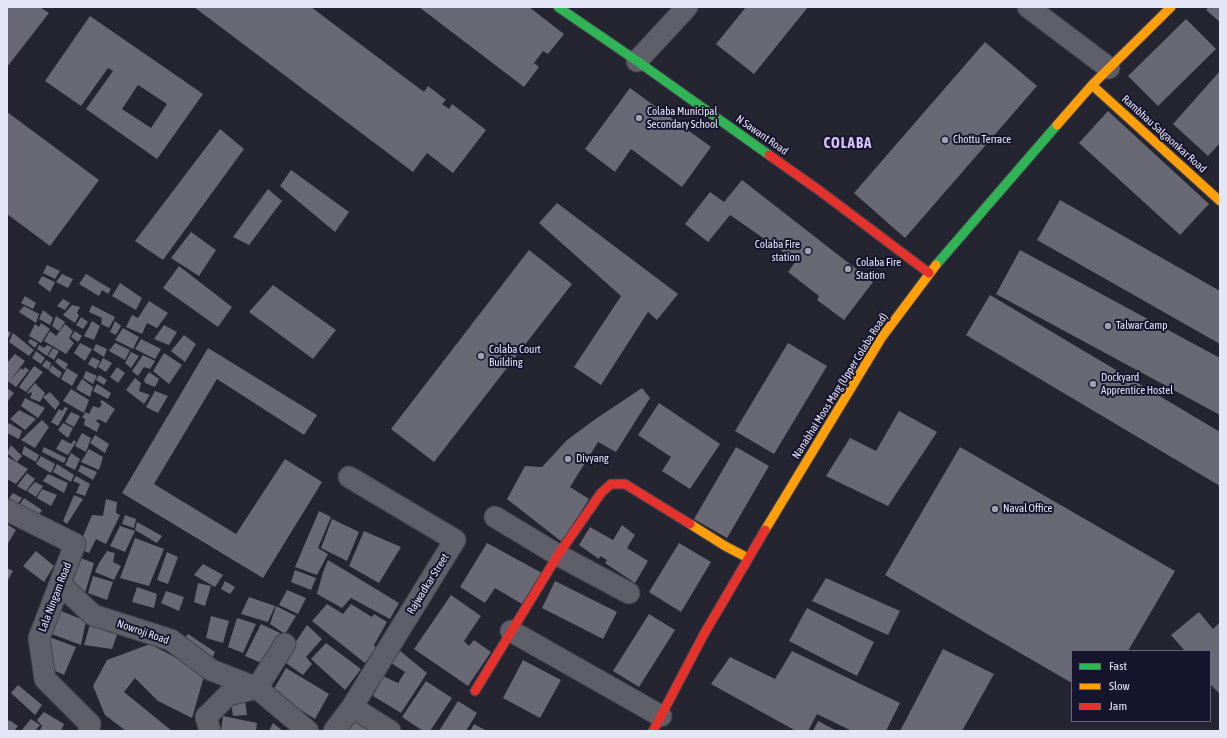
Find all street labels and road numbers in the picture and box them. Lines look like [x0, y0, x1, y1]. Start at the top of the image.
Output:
street label: Rambhau Salgaonkar Road [1119, 93, 1209, 175]
street label: N Sawant Road [734, 112, 790, 158]
street label: Nanabhai Moos Marg (Upper Colaba Road) [790, 311, 890, 461]
street label: Rajwadkar Street [404, 551, 452, 617]
street label: Lala Ningam Road [36, 560, 74, 634]
street label: Nowroji Road [115, 617, 171, 647]

